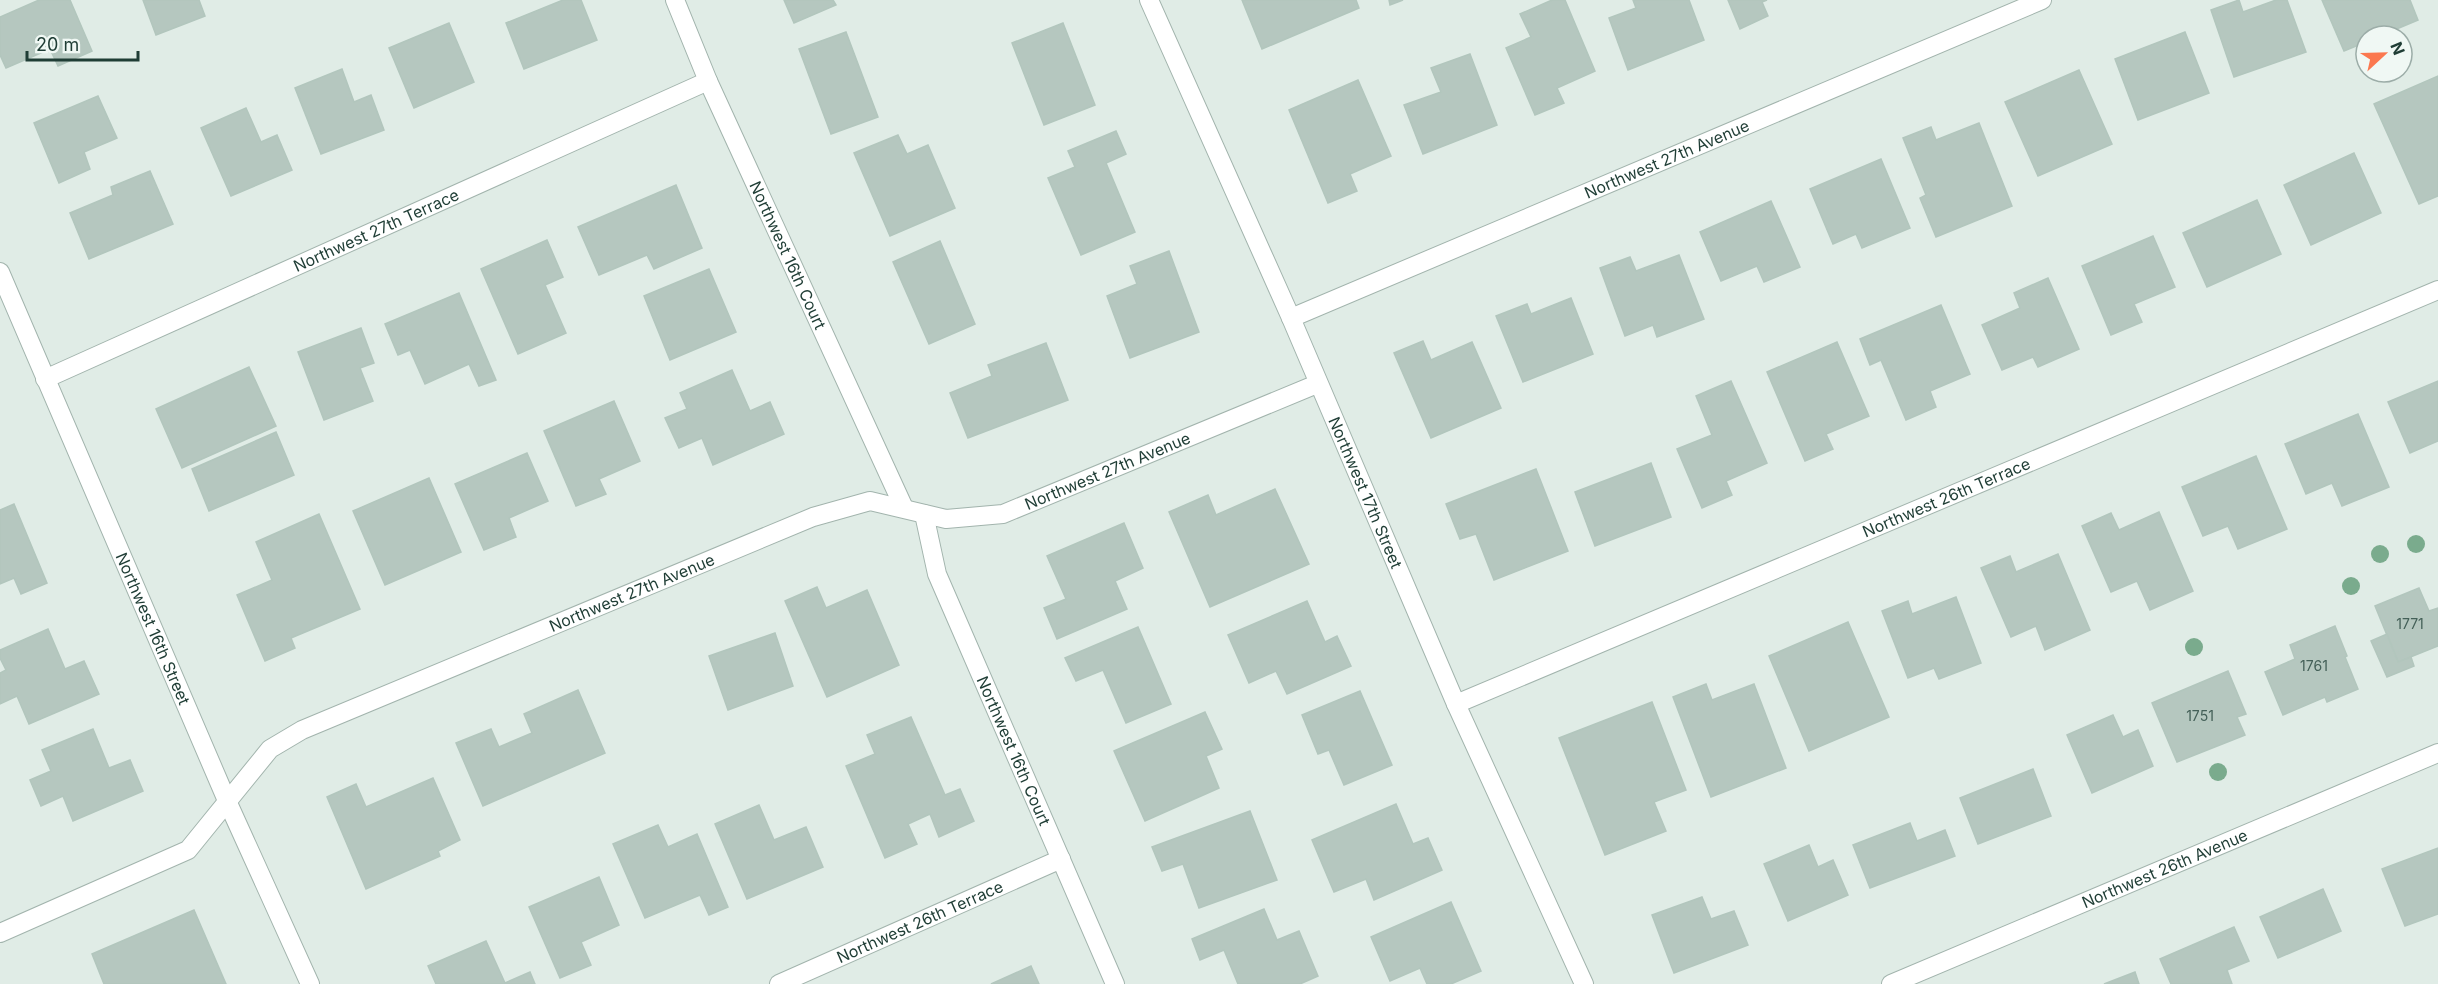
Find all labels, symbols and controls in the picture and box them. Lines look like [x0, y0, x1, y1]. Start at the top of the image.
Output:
scale bar [27, 24, 138, 62]
north arrow [2354, 24, 2414, 84]
text: 20 m [36, 34, 79, 55]
text: N [2386, 39, 2409, 58]
street label: Northwest 27th Avenue [1581, 115, 1752, 203]
street label: Northwest 16th Court [745, 178, 831, 332]
street label: Northwest 27th Terrace [290, 184, 462, 276]
street label: Northwest 17th Street [1324, 414, 1407, 571]
street label: Northwest 27th Avenue [1022, 428, 1193, 514]
street label: Northwest 26th Terrace [1859, 453, 2033, 542]
street label: Northwest 16th Street [112, 549, 195, 708]
street label: Northwest 27th Avenue [546, 549, 717, 636]
house number: 1771 [2396, 615, 2424, 632]
house number: 1761 [2300, 657, 2328, 674]
street label: Northwest 16th Court [972, 673, 1055, 828]
house number: 1751 [2186, 707, 2214, 724]
street label: Northwest 26th Avenue [2079, 825, 2251, 912]
street label: Northwest 26th Terrace [833, 876, 1006, 967]

